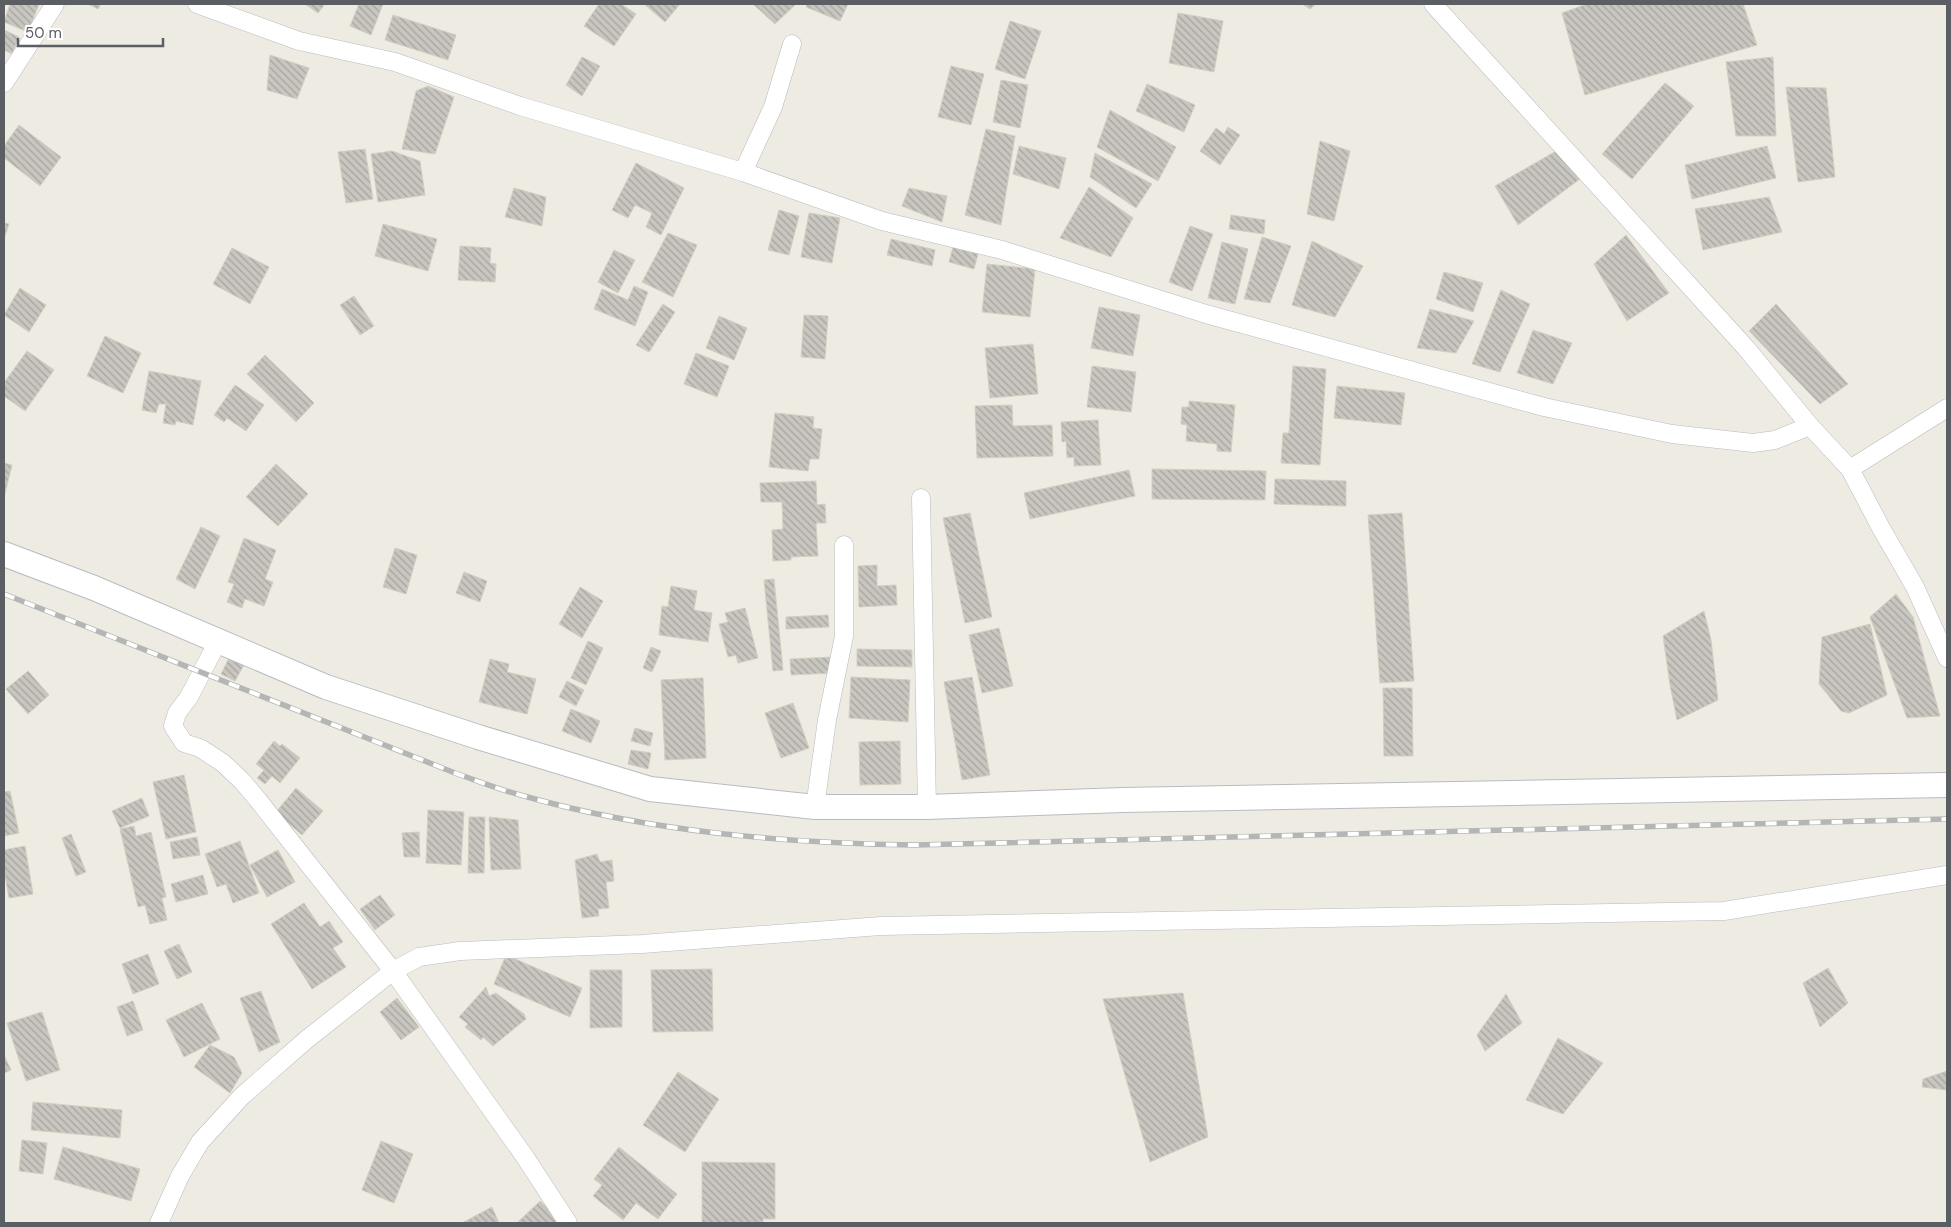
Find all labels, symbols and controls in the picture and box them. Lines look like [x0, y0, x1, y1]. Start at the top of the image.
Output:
scale bar [18, 15, 162, 47]
text: 50 m [25, 23, 62, 43]

